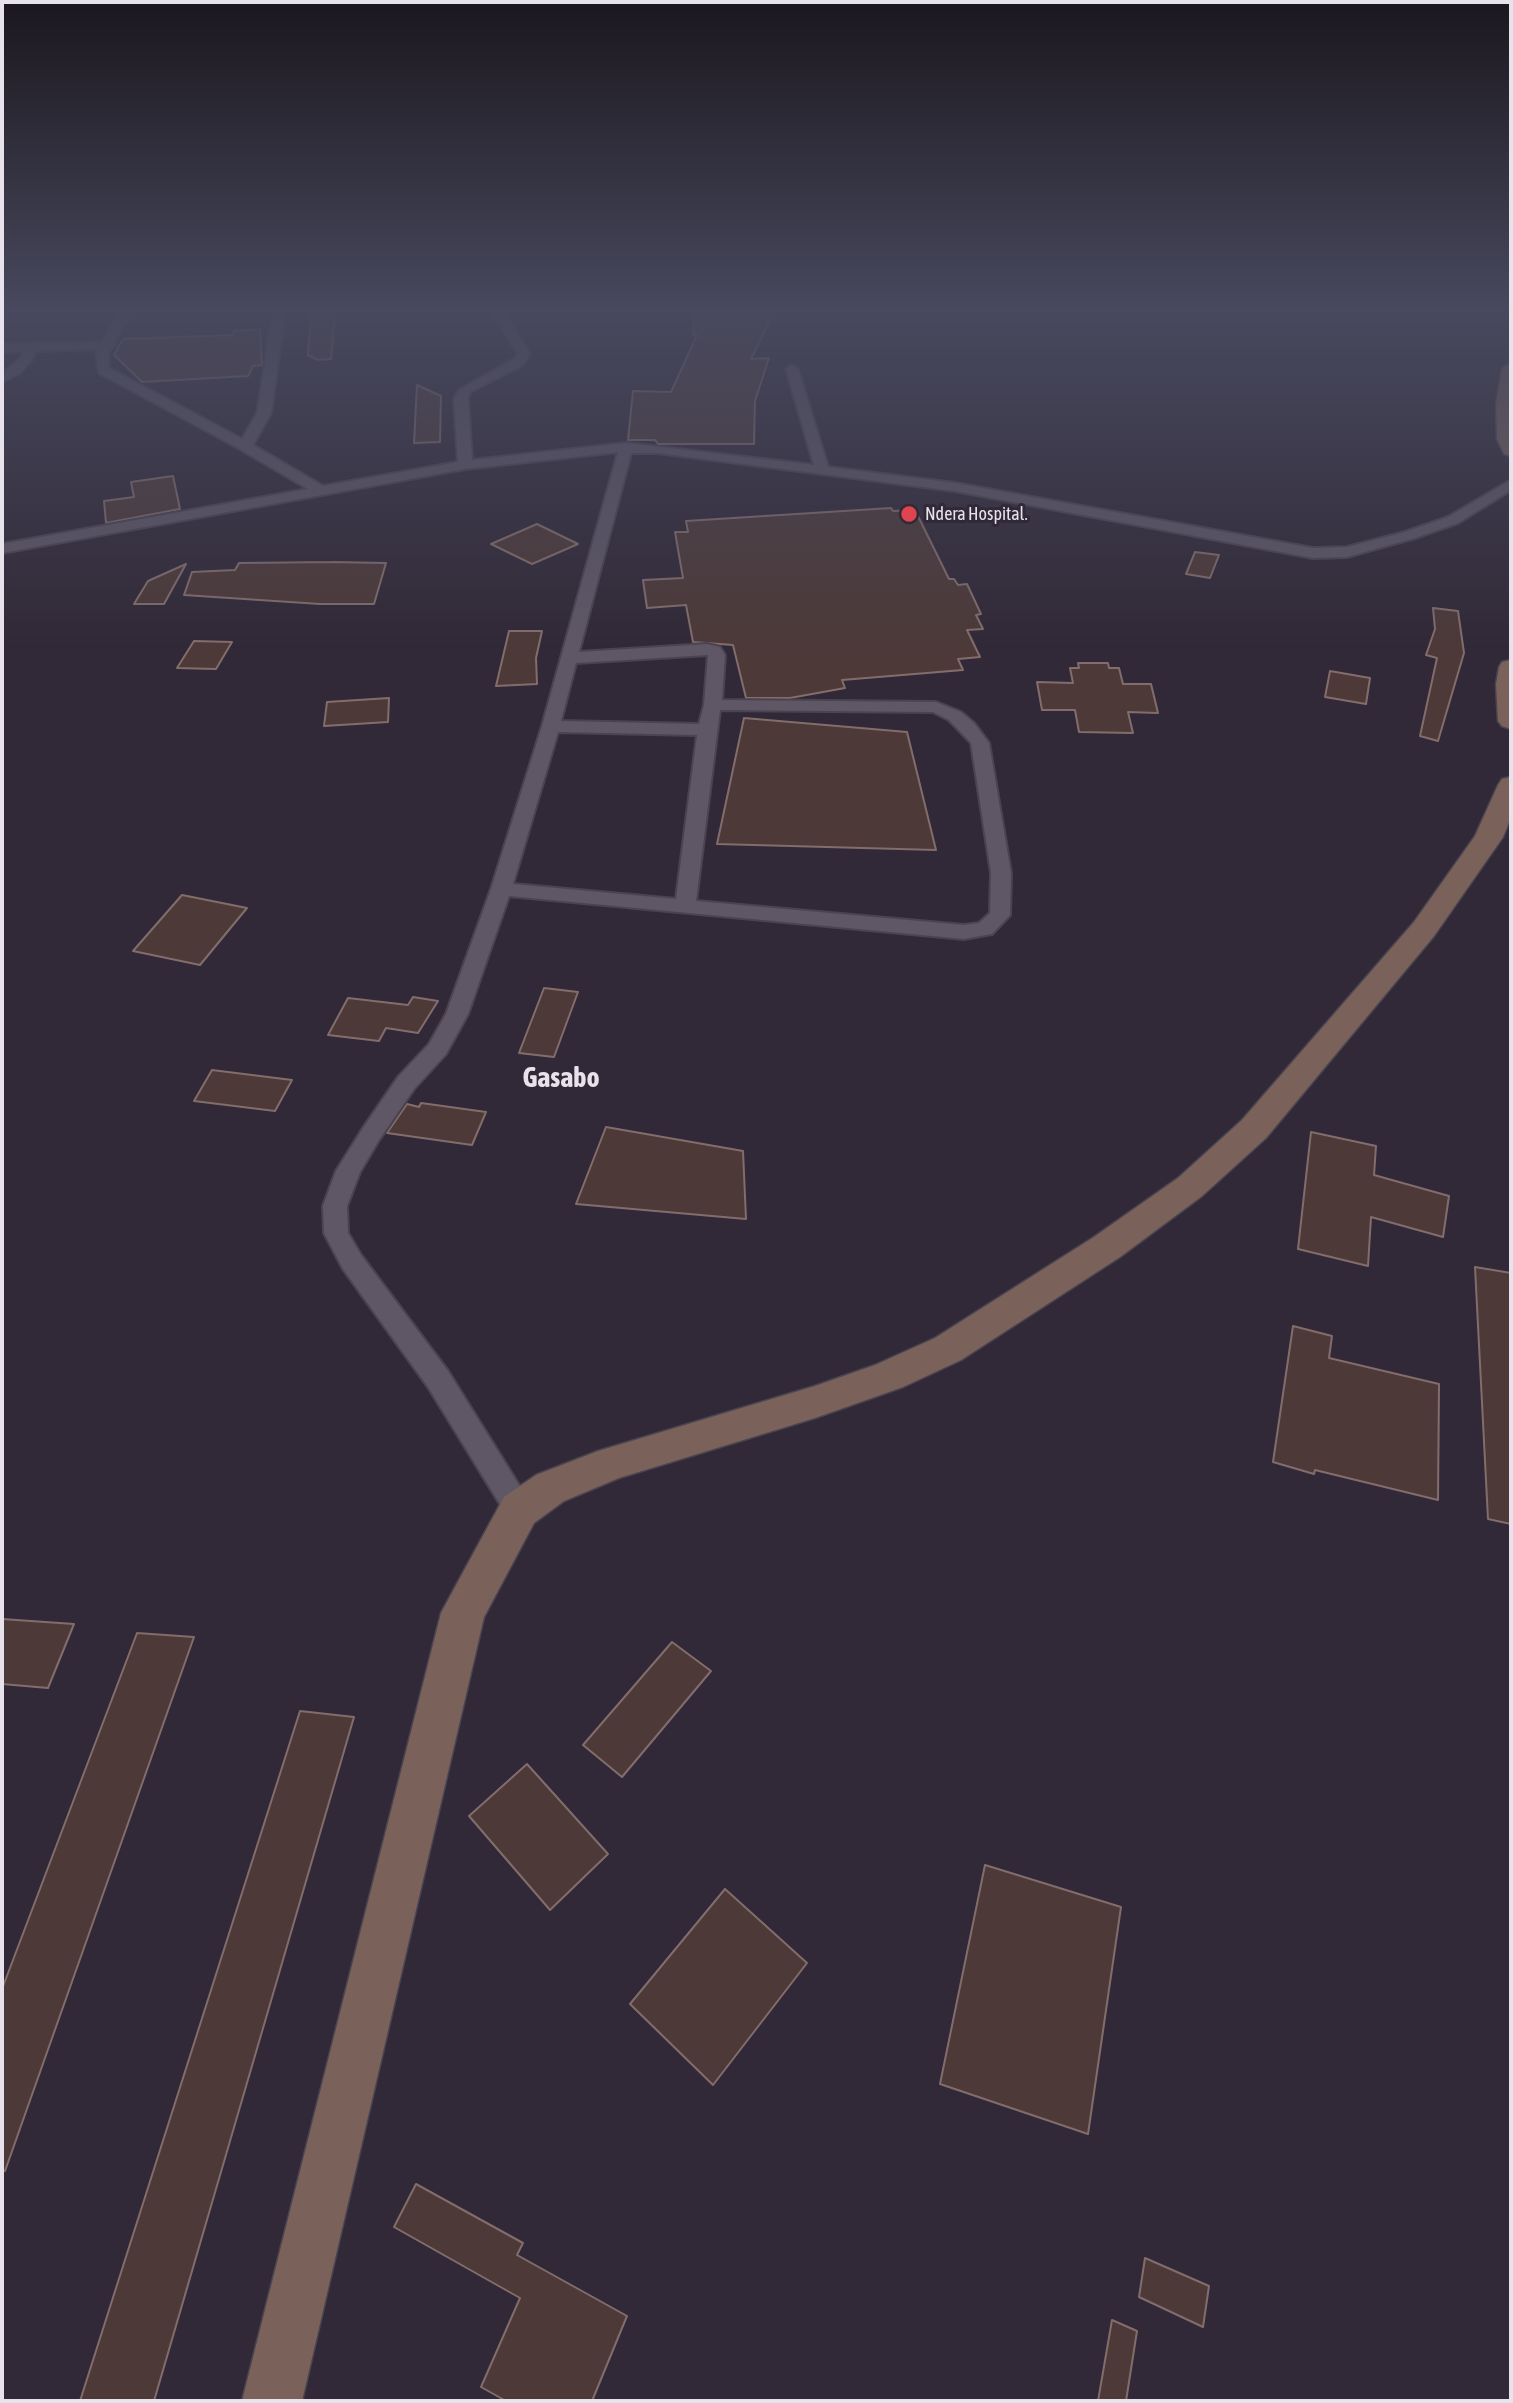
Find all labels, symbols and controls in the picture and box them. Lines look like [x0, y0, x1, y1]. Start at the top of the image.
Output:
place label: Ndera Hospital. [925, 503, 1028, 525]
marker: Ndera Hospital. [899, 504, 919, 524]
district label: Gasabo [522, 1061, 600, 1095]

